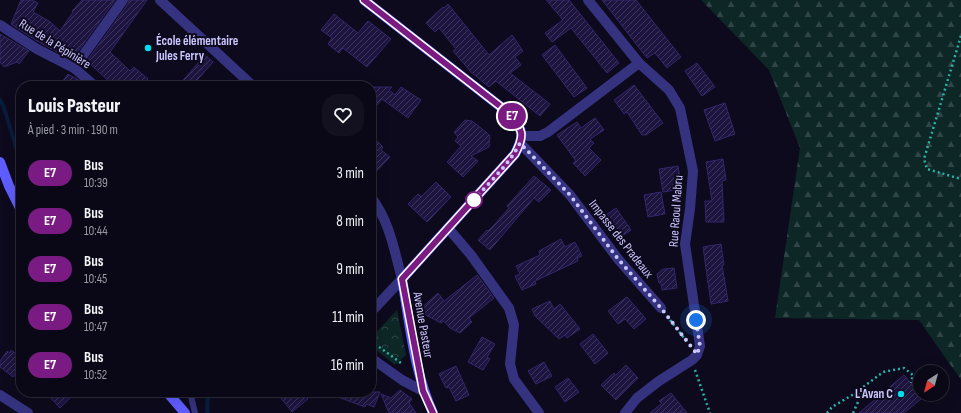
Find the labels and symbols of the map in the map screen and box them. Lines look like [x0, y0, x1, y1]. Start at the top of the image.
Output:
street label: Rue de la Pépinière [16, 16, 94, 72]
place label: École élémentaire Jules Ferry [155, 33, 239, 64]
marker: École élémentaire Jules Ferry [143, 43, 153, 53]
line badge: E7 [494, 103, 530, 129]
street label: Rue Raoul Mabru [666, 174, 686, 248]
unlabelled marker [465, 191, 483, 209]
street label: Impasse des Pradeaux [585, 197, 657, 282]
street label: Avenue Pasteur [409, 290, 437, 360]
your location [686, 310, 706, 330]
north arrow [913, 365, 949, 401]
place label: L'Avan C [855, 386, 893, 402]
marker: L'Avan C [896, 389, 906, 399]

